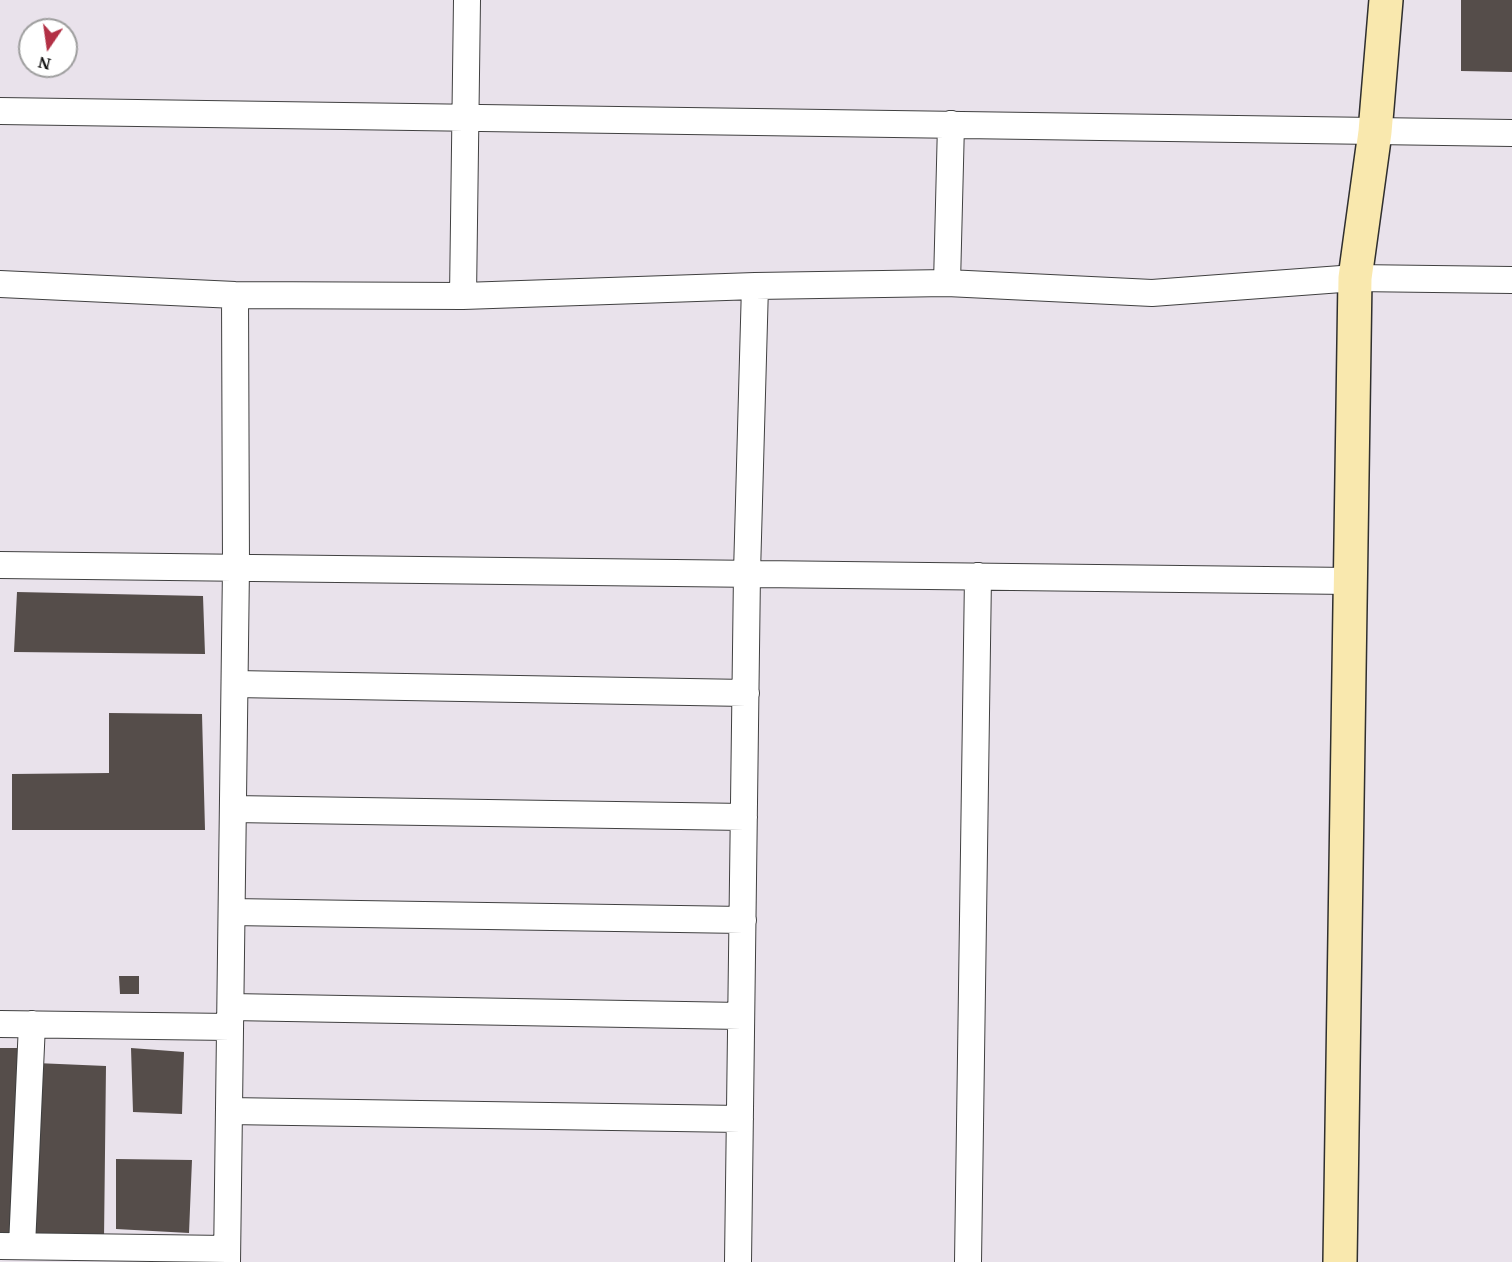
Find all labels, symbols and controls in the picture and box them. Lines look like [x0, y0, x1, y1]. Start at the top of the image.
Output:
north arrow [18, 18, 78, 78]
text: N [36, 52, 53, 76]

